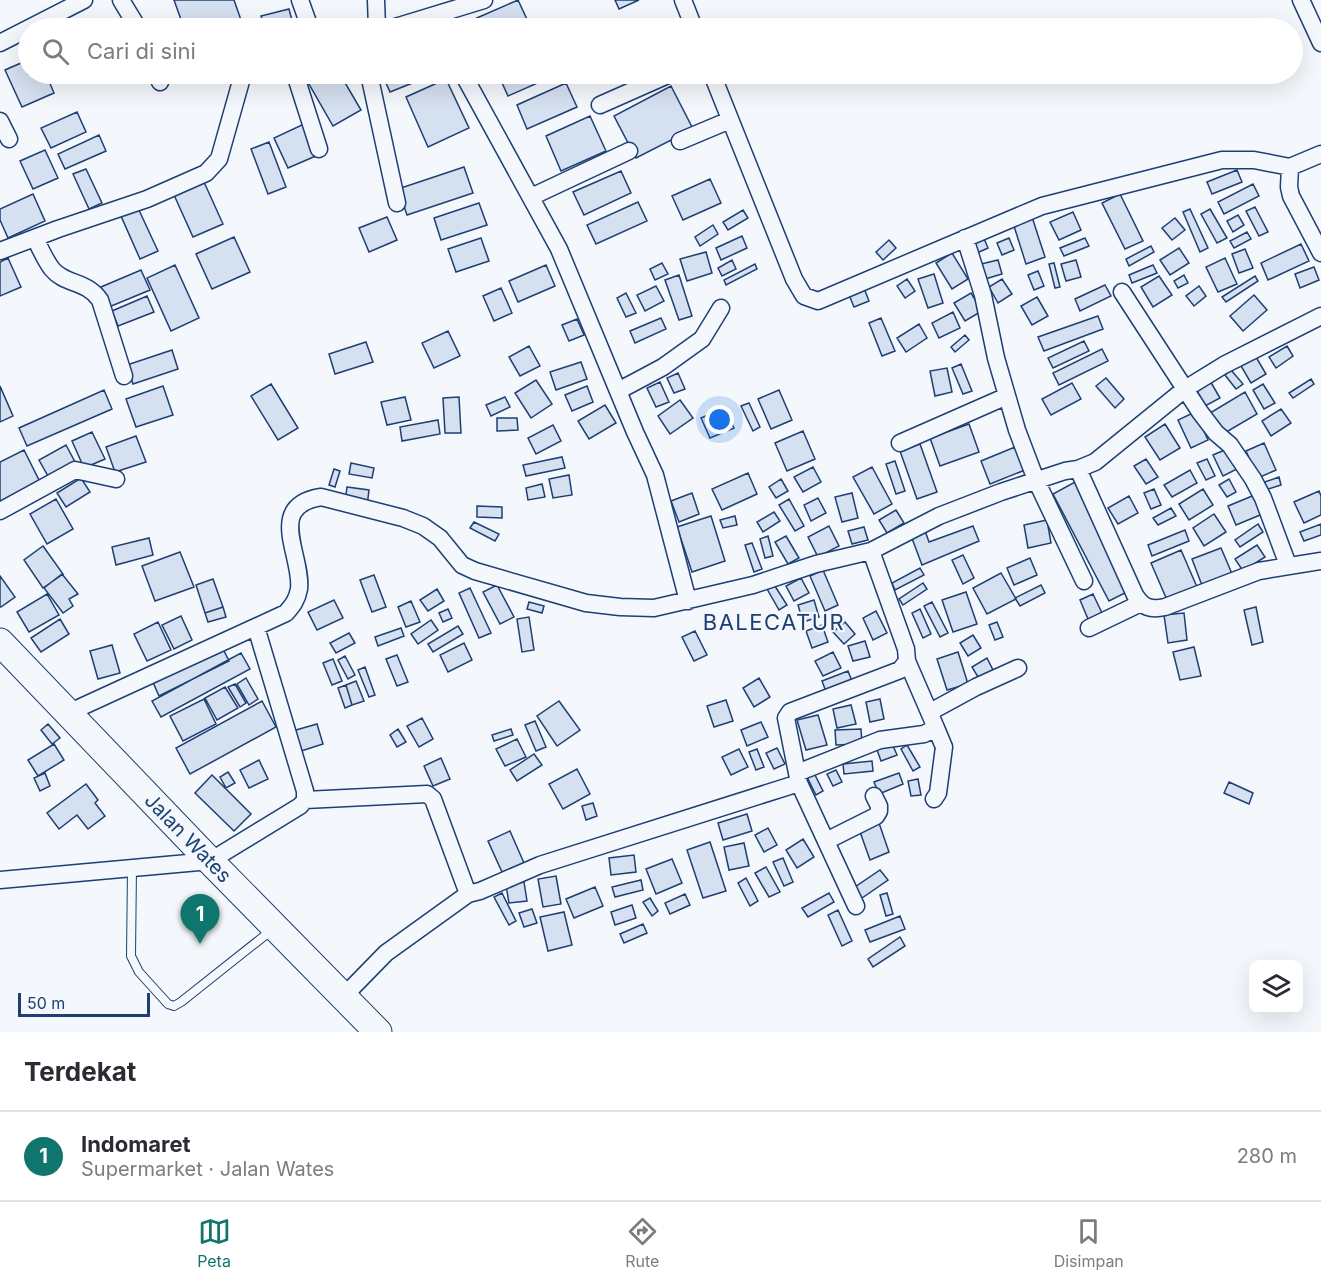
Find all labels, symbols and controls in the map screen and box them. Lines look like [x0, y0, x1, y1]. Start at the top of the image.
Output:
search box [18, 18, 1303, 84]
icon: search [39, 35, 72, 68]
text: Cari di sini [87, 38, 196, 64]
your location [705, 405, 734, 434]
district label: BALECATUR [703, 609, 845, 635]
street label: Jalan Wates [140, 788, 236, 888]
pin: 1 [180, 894, 220, 944]
map controls [1249, 960, 1303, 1014]
button: layers [1249, 960, 1303, 1014]
scale bar [18, 990, 150, 1018]
text: 50 m [27, 993, 65, 1013]
text: Terdekat [24, 1056, 136, 1087]
text: Indomaret [81, 1131, 191, 1157]
text: 1 [39, 1144, 48, 1168]
text: 280 m [1237, 1144, 1297, 1168]
text: Supermarket · Jalan Wates [81, 1157, 334, 1181]
tab: Peta [197, 1215, 231, 1271]
tab: Rute [625, 1215, 659, 1271]
tab: Disimpan [1054, 1215, 1124, 1271]

